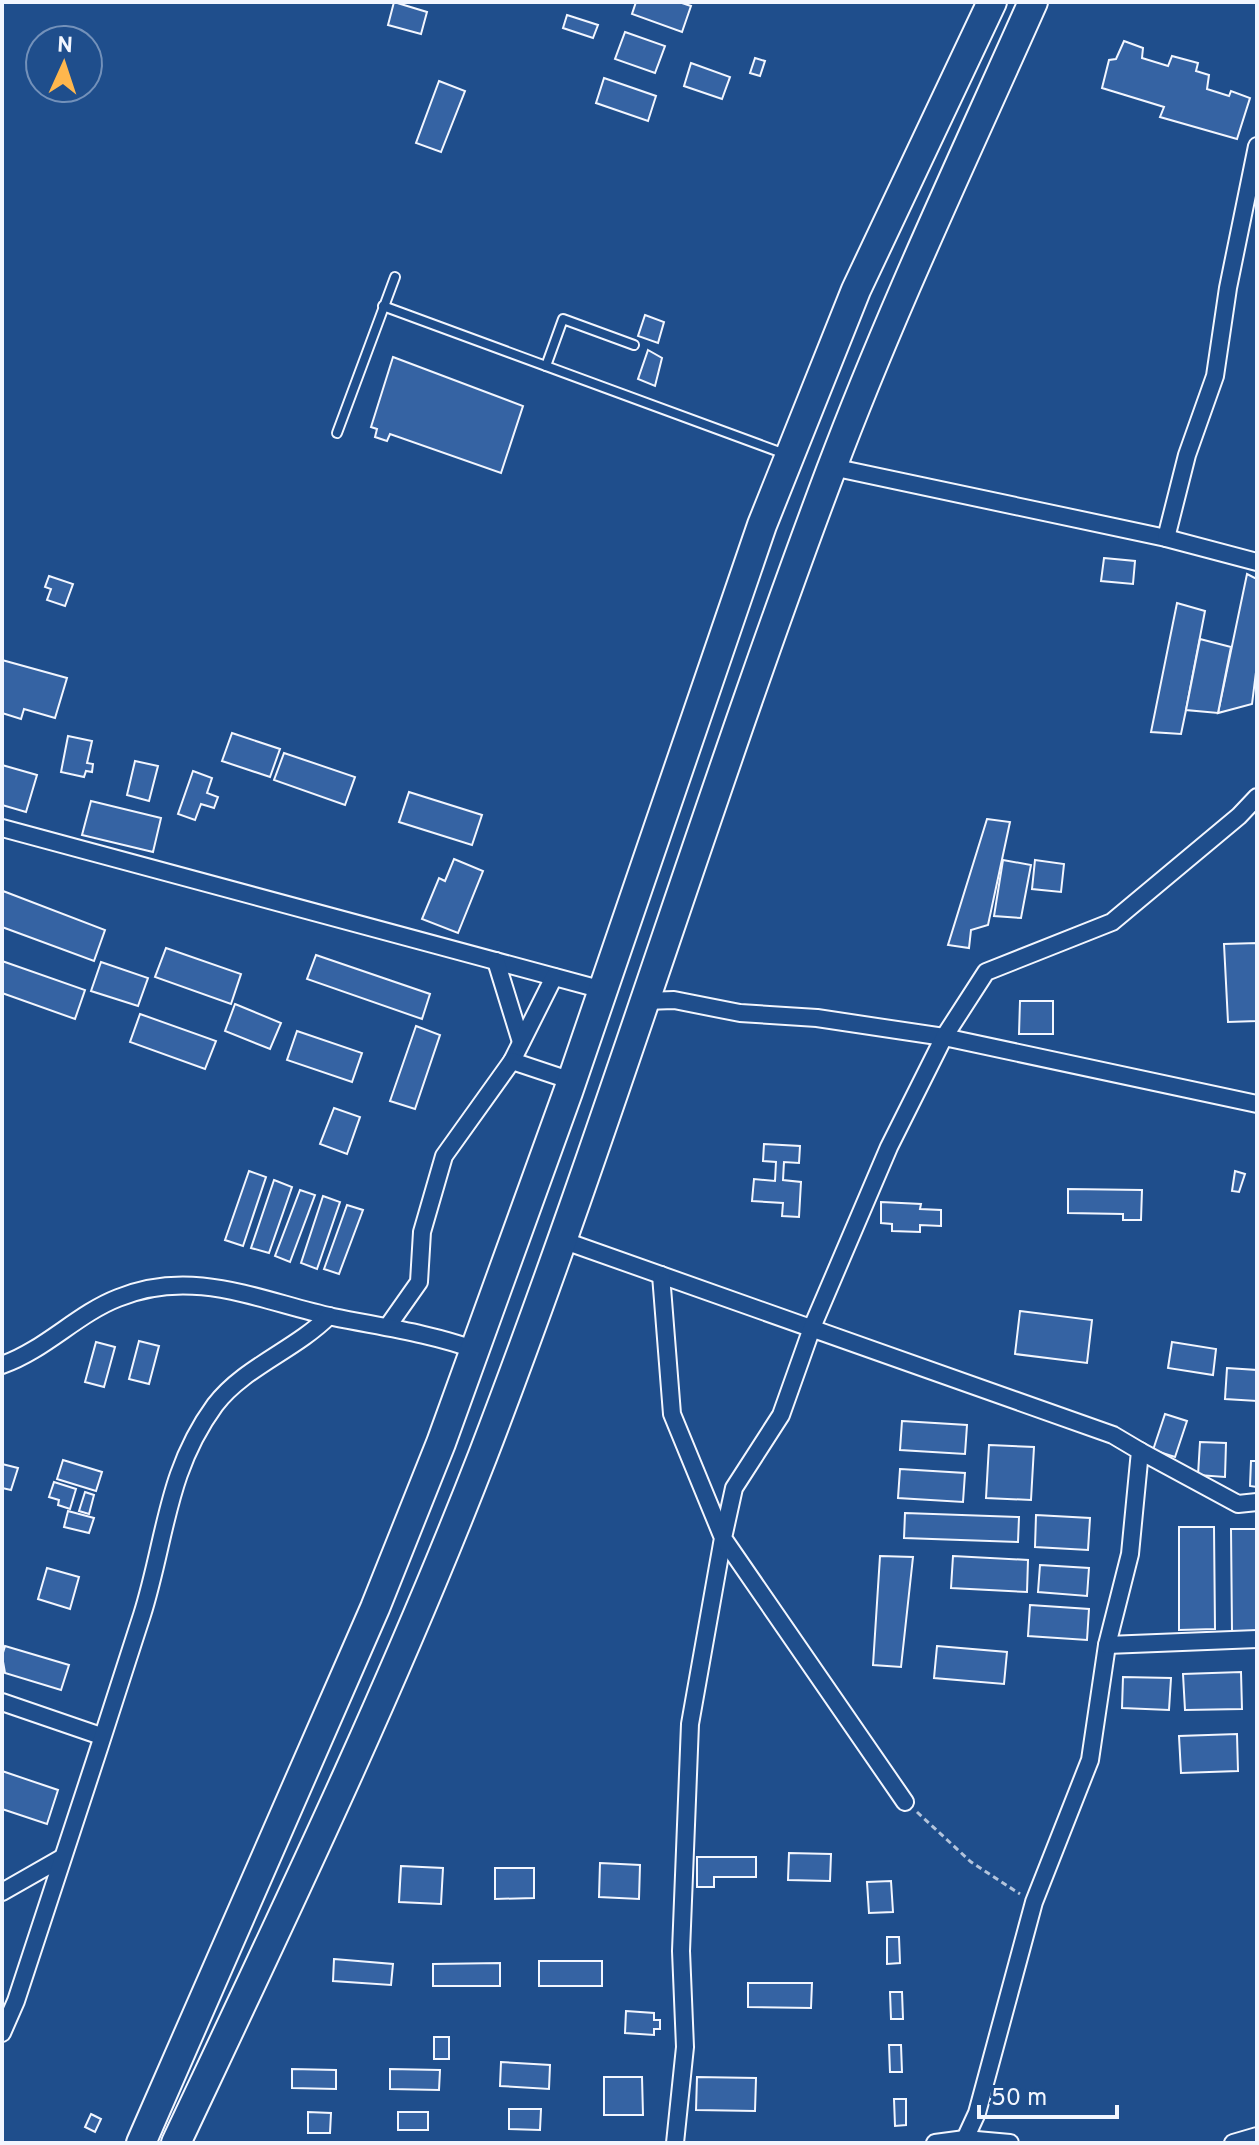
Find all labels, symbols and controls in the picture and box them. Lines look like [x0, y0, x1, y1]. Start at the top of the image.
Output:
north arrow [24, 24, 104, 104]
text: N [56, 33, 74, 60]
scale bar [979, 2069, 1117, 2119]
text: 50 m [991, 2084, 1047, 2114]

